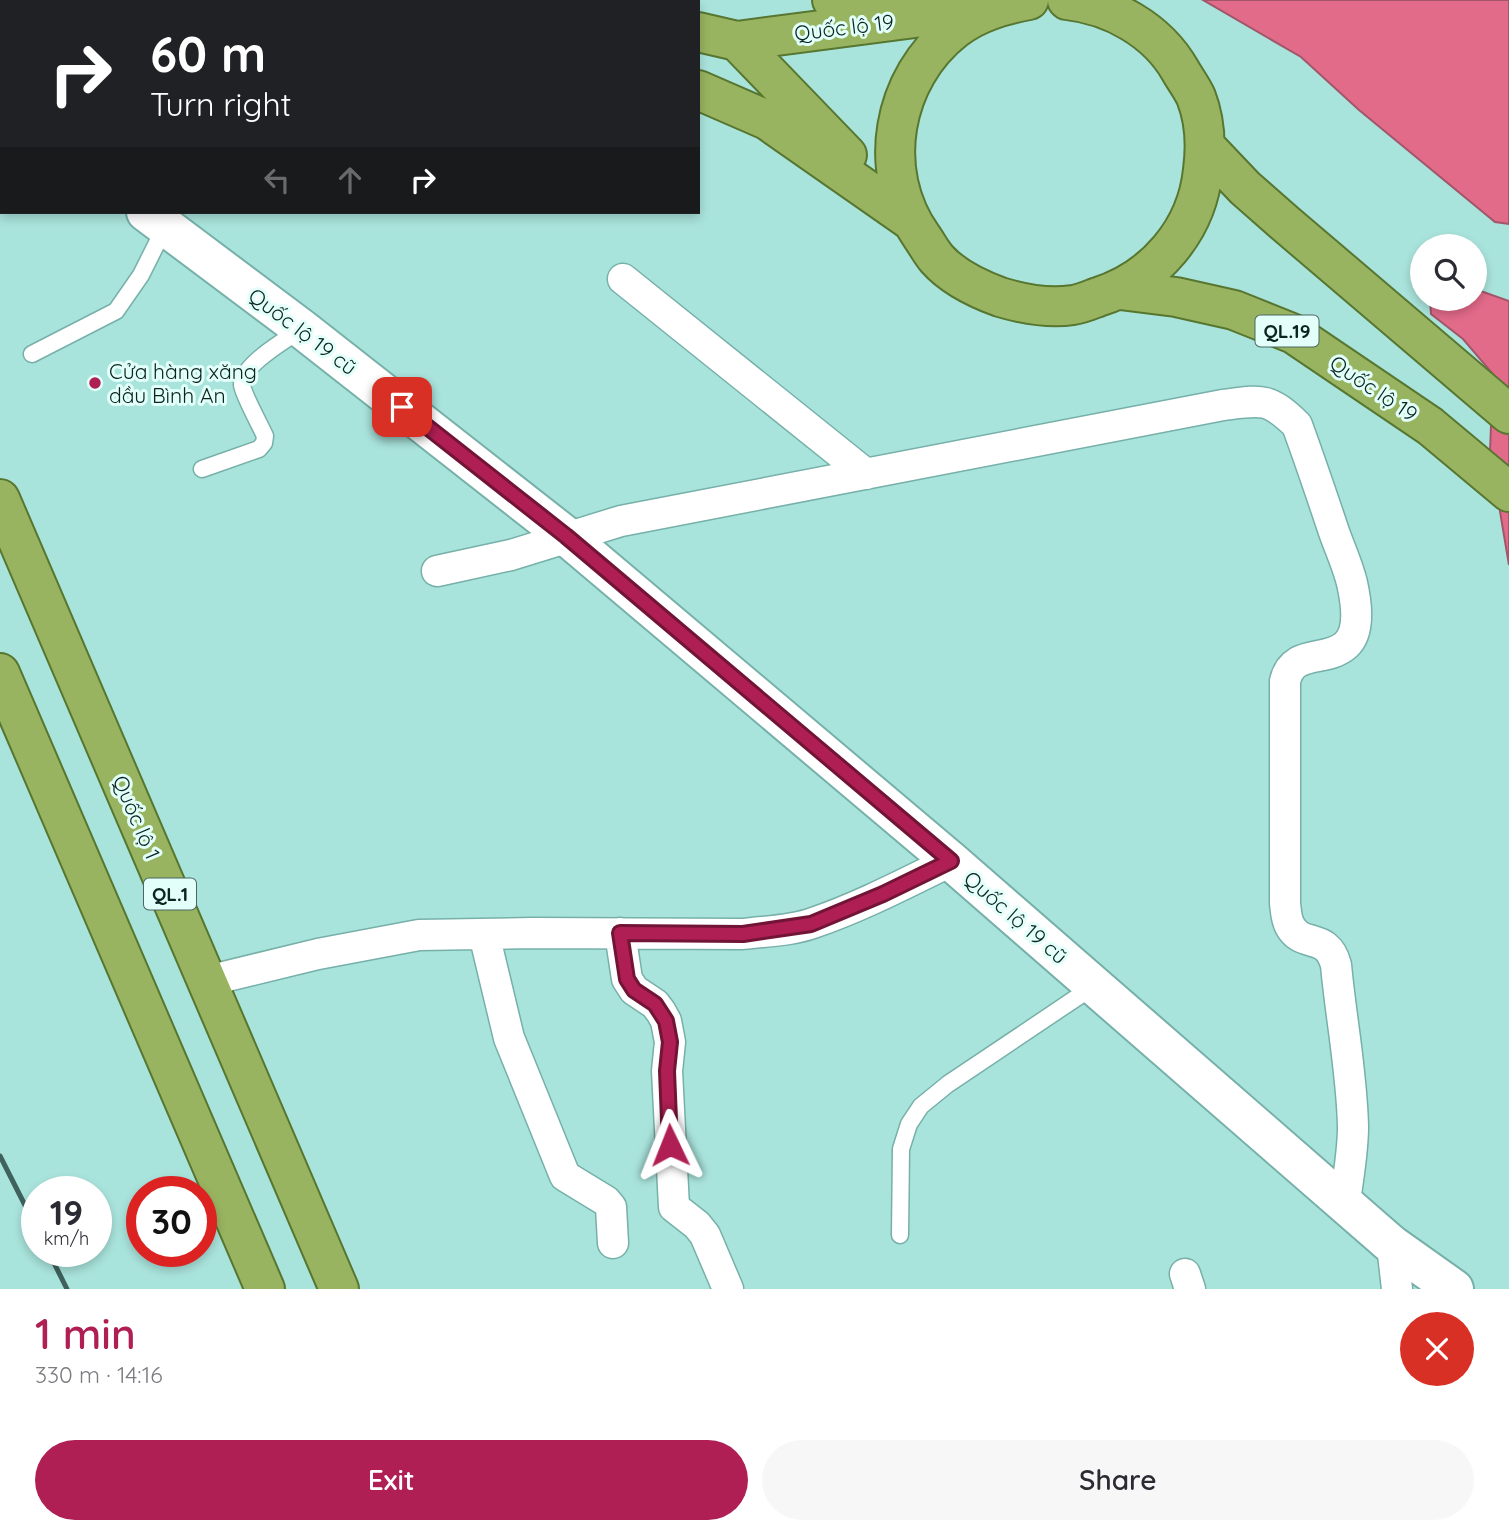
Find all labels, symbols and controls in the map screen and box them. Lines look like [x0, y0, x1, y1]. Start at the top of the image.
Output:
street label: Quốc lộ 19 [793, 8, 895, 46]
text: 60 m [150, 23, 266, 84]
icon: right [35, 28, 126, 119]
text: Turn right [150, 84, 291, 124]
icon: left [258, 161, 296, 199]
icon: ahead [331, 161, 369, 199]
icon: right [404, 161, 442, 199]
map controls [1410, 234, 1487, 311]
button: search [1410, 234, 1487, 311]
street label: Quốc lộ 19 cũ [244, 282, 362, 380]
road number: QL.19 [1256, 316, 1318, 346]
street label: Quốc lộ 19 [1325, 349, 1423, 427]
place label: Cửa hàng xăng dầu Bình An [109, 358, 257, 408]
marker: Cửa hàng xăng dầu Bình An [87, 375, 103, 391]
pin [372, 377, 432, 437]
icon: arrive [383, 388, 421, 426]
street label: Quốc lộ 1 [108, 771, 166, 863]
street label: Quốc lộ 19 cũ [959, 865, 1073, 969]
road number: QL.1 [144, 878, 196, 909]
position arrow [633, 1108, 707, 1182]
speed limit sign: 30 [126, 1176, 217, 1267]
text: 19 [50, 1190, 83, 1234]
text: km/h [44, 1227, 89, 1250]
text: 1 min [35, 1307, 136, 1360]
button: close [1400, 1312, 1474, 1386]
text: 330 m · 14:16 [35, 1360, 163, 1389]
button: Exit [35, 1440, 748, 1520]
button: Share [762, 1440, 1474, 1520]

